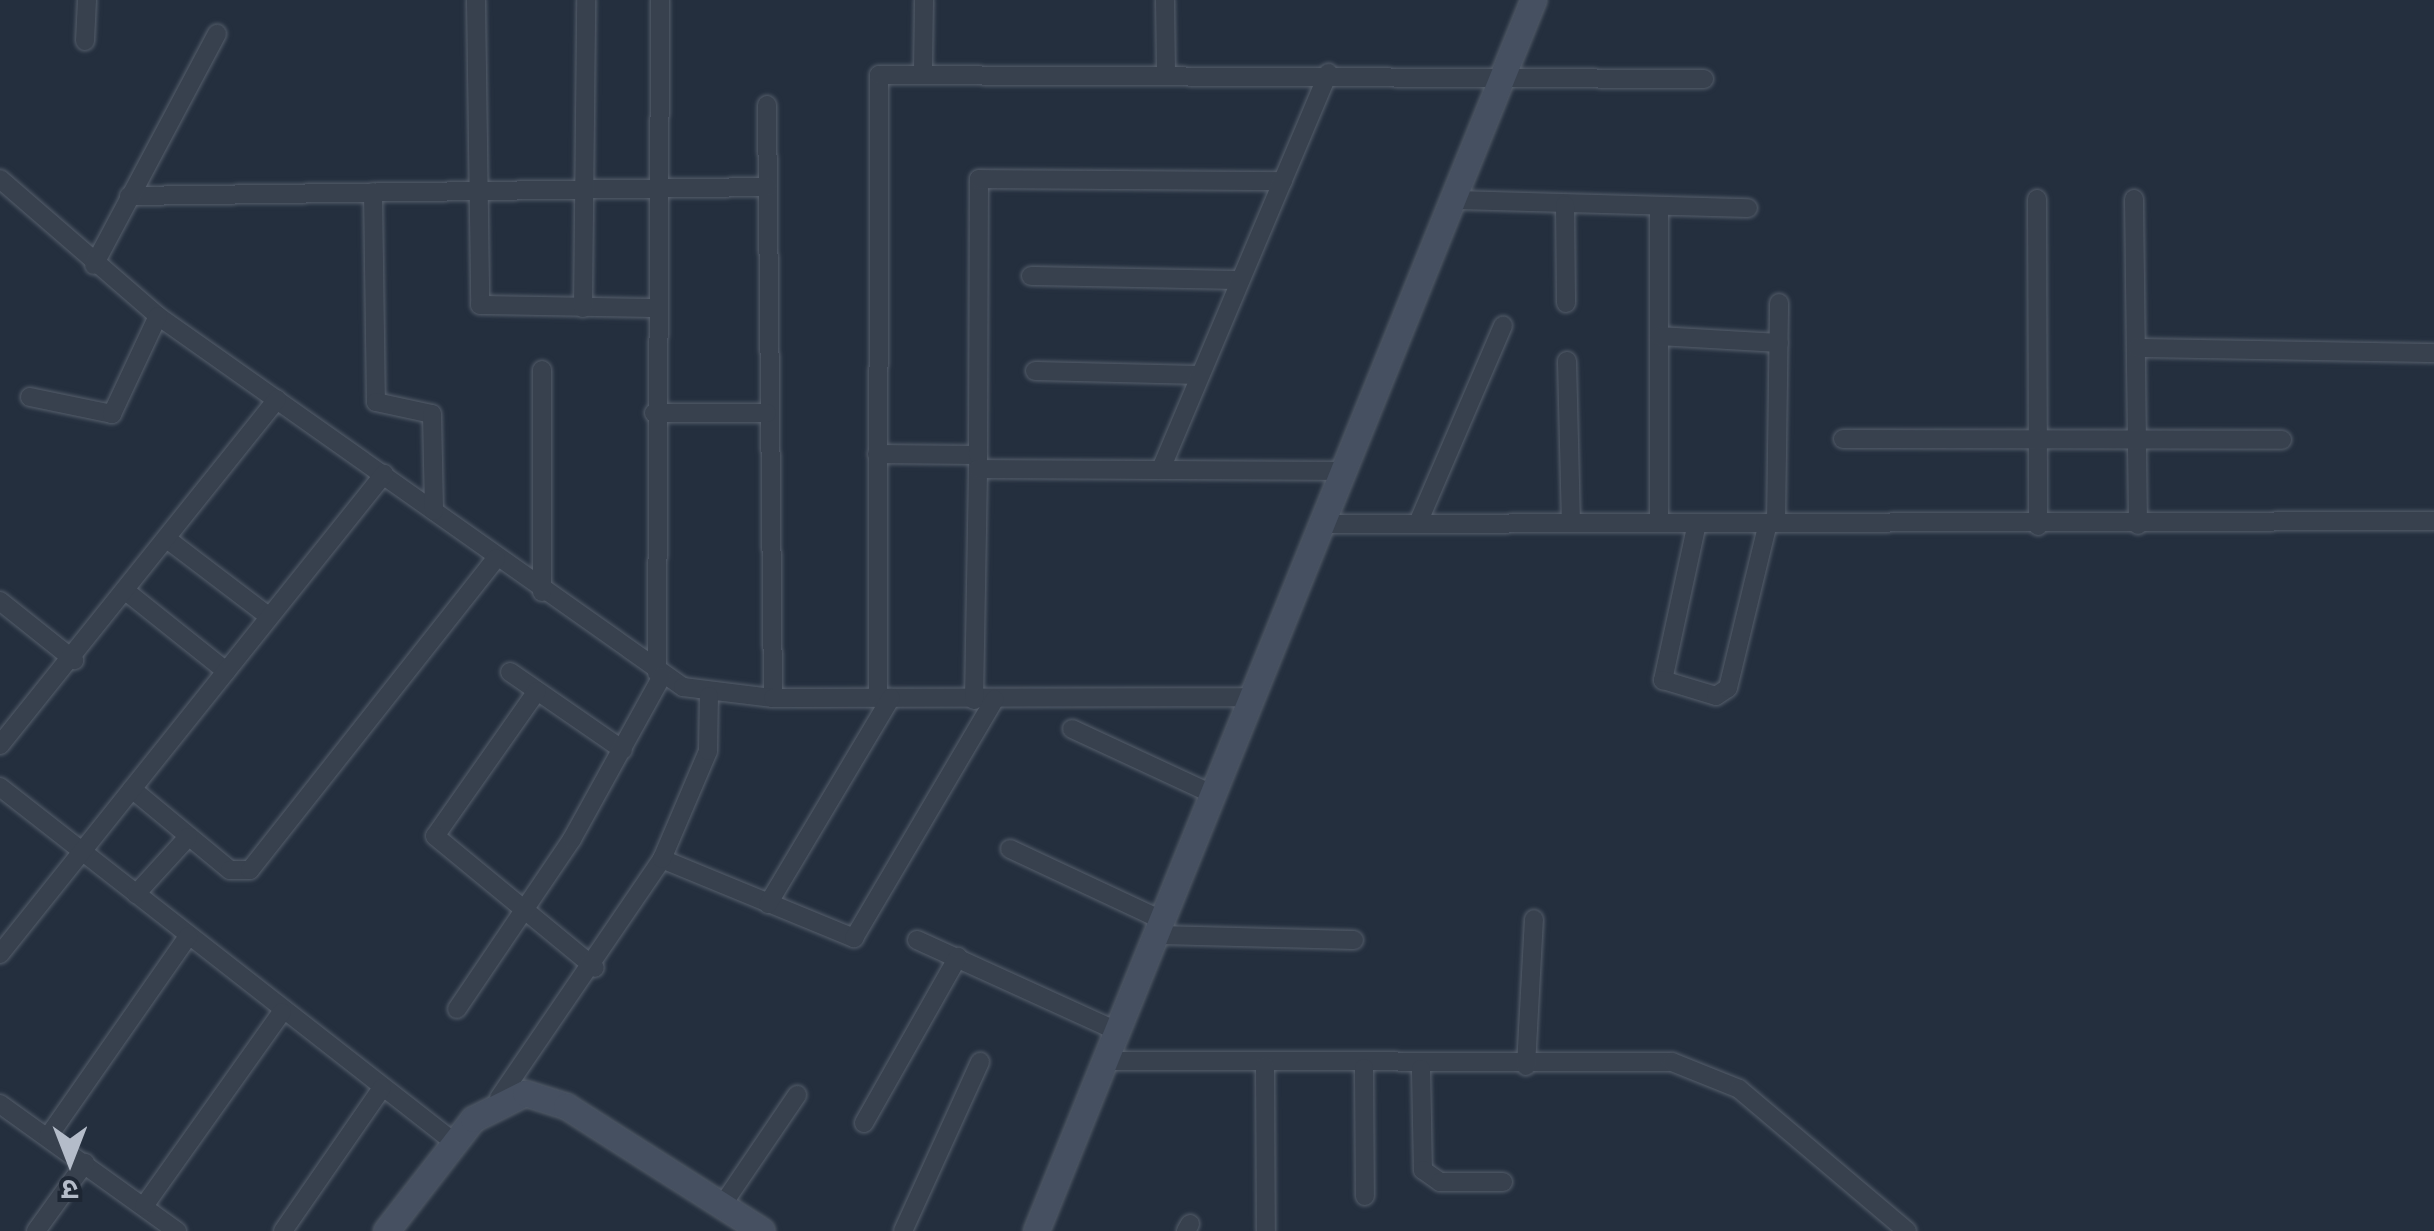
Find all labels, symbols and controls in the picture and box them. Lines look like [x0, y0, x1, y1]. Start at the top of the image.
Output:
north arrow [20, 1111, 120, 1211]
text: उ [62, 1174, 78, 1208]

